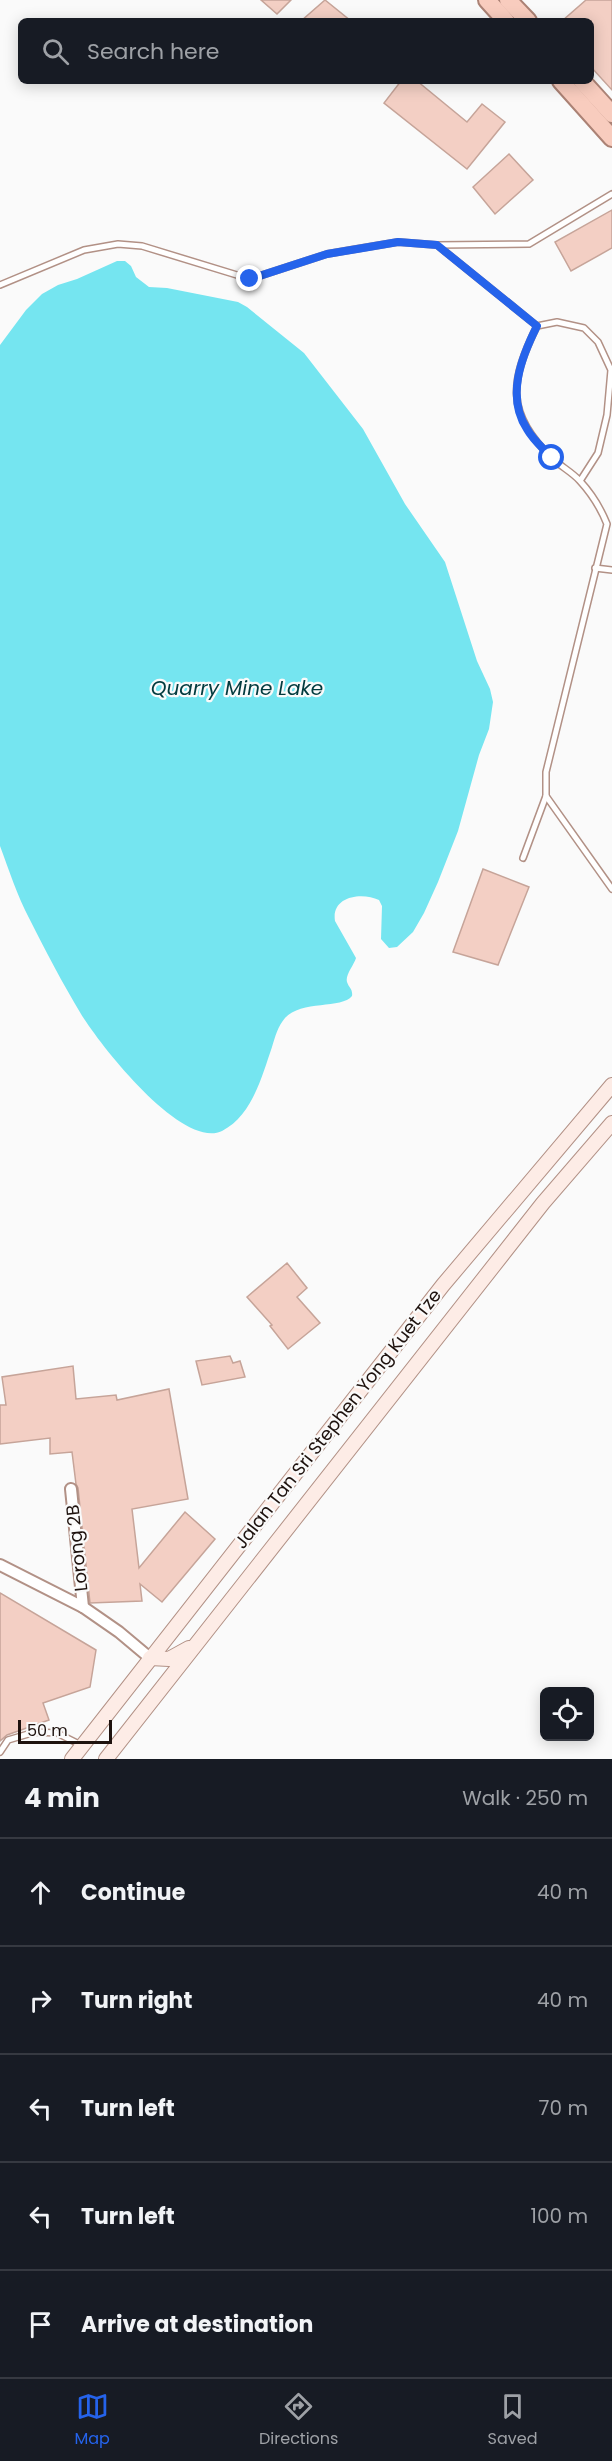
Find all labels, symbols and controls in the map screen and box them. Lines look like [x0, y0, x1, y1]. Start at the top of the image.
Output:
search box [18, 18, 594, 84]
icon: search [39, 35, 72, 68]
text: Search here [87, 36, 220, 67]
route end [236, 265, 262, 291]
route start [538, 444, 564, 470]
water label: Quarry Mine Lake [151, 674, 323, 702]
street label: Jalan Tan Sri Stephen Yong Kuet Tze [228, 1284, 447, 1554]
street label: Lorong 2B [60, 1503, 94, 1593]
map controls [540, 1687, 594, 1741]
button: locate [540, 1687, 594, 1741]
scale bar [18, 1717, 112, 1744]
text: 50 m [27, 1719, 68, 1742]
text: 4 min [24, 1780, 100, 1816]
text: Walk · 250 m [462, 1784, 588, 1812]
icon: ahead [24, 1876, 57, 1909]
text: Continue [81, 1877, 185, 1908]
text: 40 m [537, 1878, 588, 1906]
icon: right [24, 1984, 57, 2017]
text: Turn right [81, 1985, 192, 2016]
text: 40 m [537, 1986, 588, 2014]
icon: left [24, 2092, 57, 2125]
text: Turn left [81, 2093, 175, 2124]
text: 70 m [539, 2094, 588, 2122]
icon: left [24, 2200, 57, 2233]
text: Turn left [81, 2201, 175, 2232]
text: 100 m [531, 2202, 588, 2230]
icon: arrive [24, 2308, 57, 2341]
text: Arrive at destination [81, 2309, 313, 2340]
tab: Map [75, 2390, 110, 2451]
tab: Directions [259, 2390, 338, 2451]
tab: Saved [488, 2390, 537, 2451]

